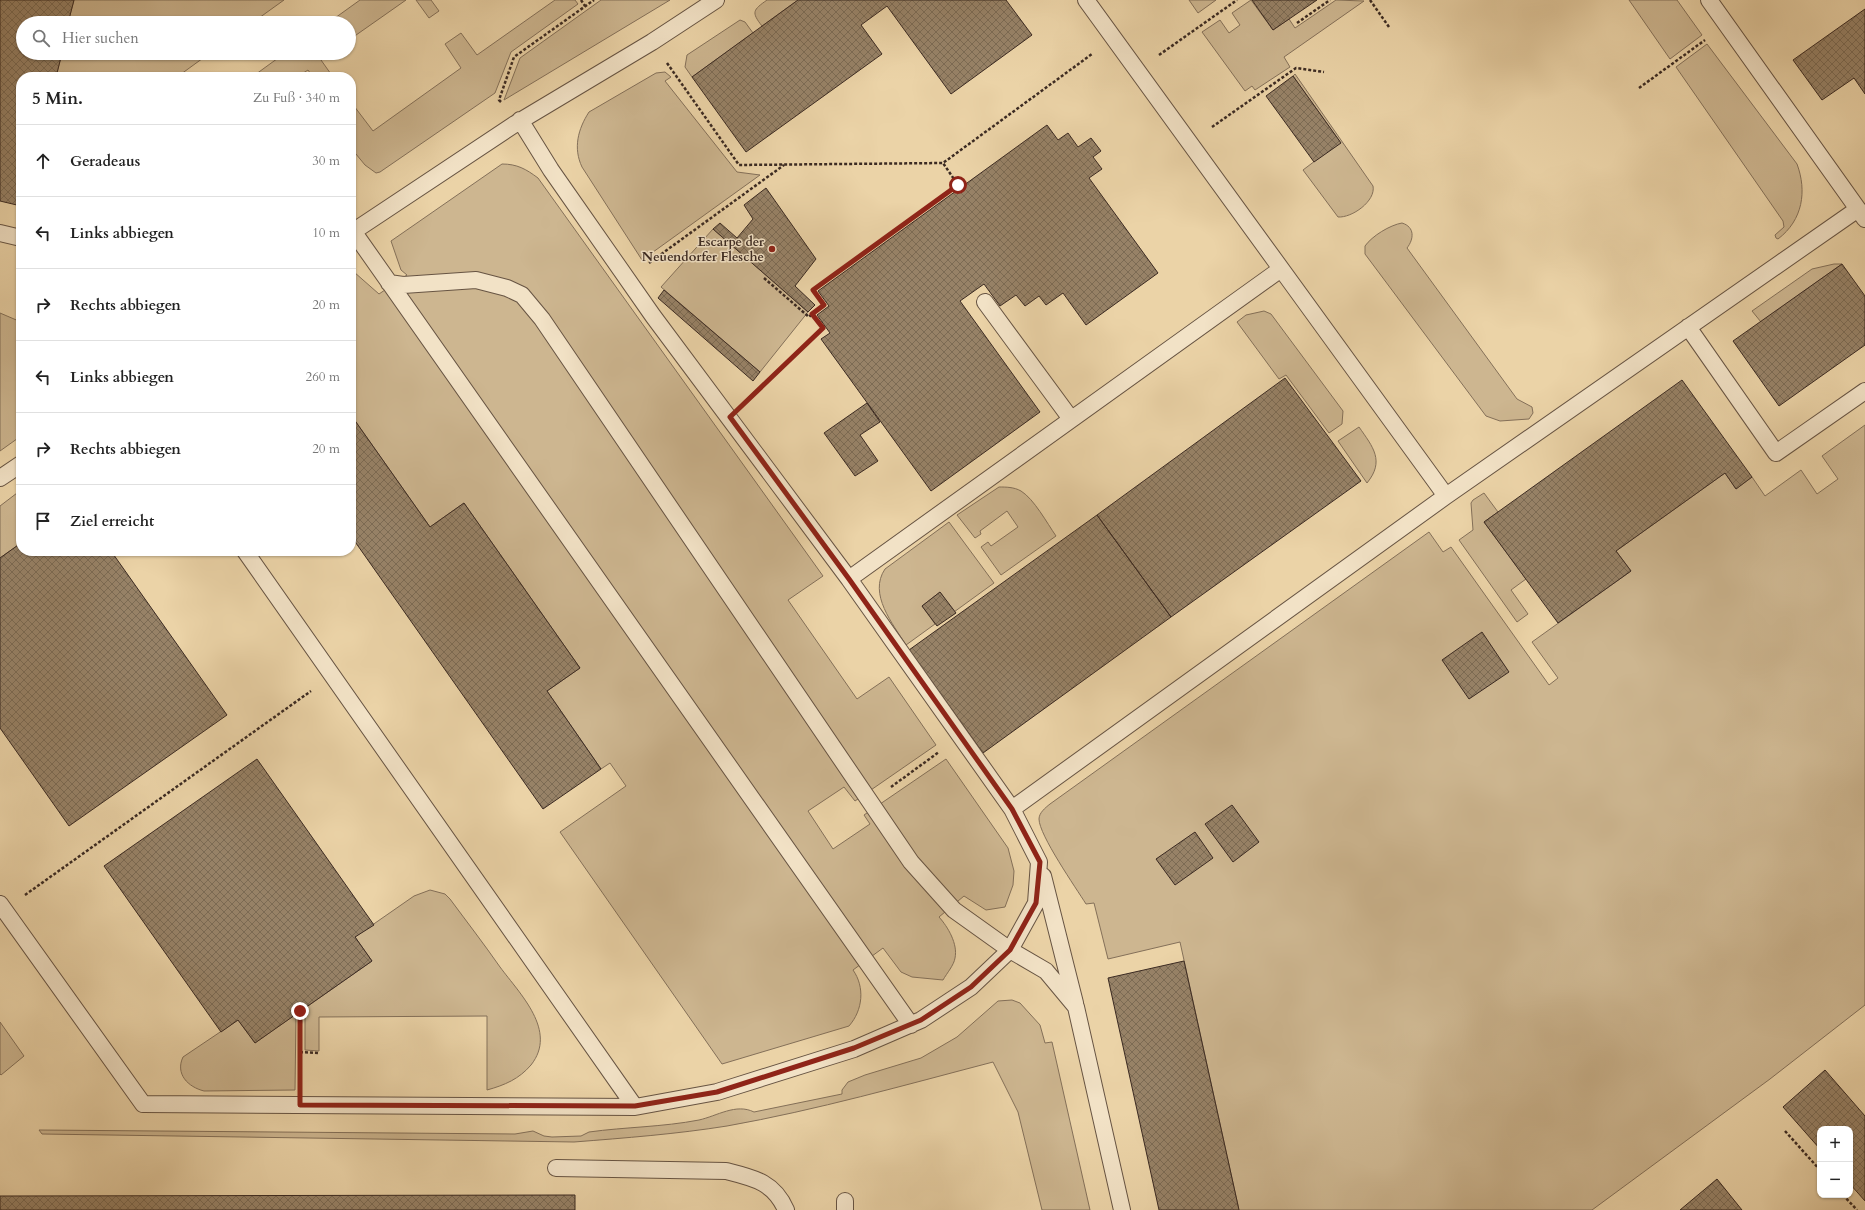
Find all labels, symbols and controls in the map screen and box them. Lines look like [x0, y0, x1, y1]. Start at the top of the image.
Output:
search box [16, 16, 356, 60]
icon: search [30, 27, 52, 49]
text: Hier suchen [62, 28, 139, 48]
text: 5 Min. [32, 87, 83, 110]
text: Zu Fuß · 340 m [253, 89, 340, 107]
icon: ahead [32, 150, 54, 172]
text: Geradeaus [70, 151, 140, 171]
text: 30 m [312, 152, 340, 170]
route start [949, 176, 967, 194]
icon: left [32, 222, 54, 244]
text: Links abbiegen [70, 223, 174, 243]
text: 10 m [312, 224, 340, 242]
place label: Escarpe der Neuendorfer Flesche [642, 233, 765, 266]
marker: Escarpe der Neuendorfer Flesche [767, 244, 777, 254]
icon: right [32, 294, 54, 316]
text: Rechts abbiegen [70, 295, 181, 315]
text: 20 m [312, 296, 340, 314]
icon: left [32, 366, 54, 388]
text: Links abbiegen [70, 367, 174, 387]
text: 260 m [306, 368, 340, 386]
icon: right [32, 438, 54, 460]
text: Rechts abbiegen [70, 439, 181, 459]
text: 20 m [312, 440, 340, 458]
icon: arrive [32, 510, 54, 532]
text: Ziel erreicht [70, 511, 154, 531]
route end [291, 1002, 309, 1020]
map controls [1817, 1126, 1853, 1198]
button: + [1817, 1126, 1853, 1162]
button: − [1817, 1162, 1853, 1198]

